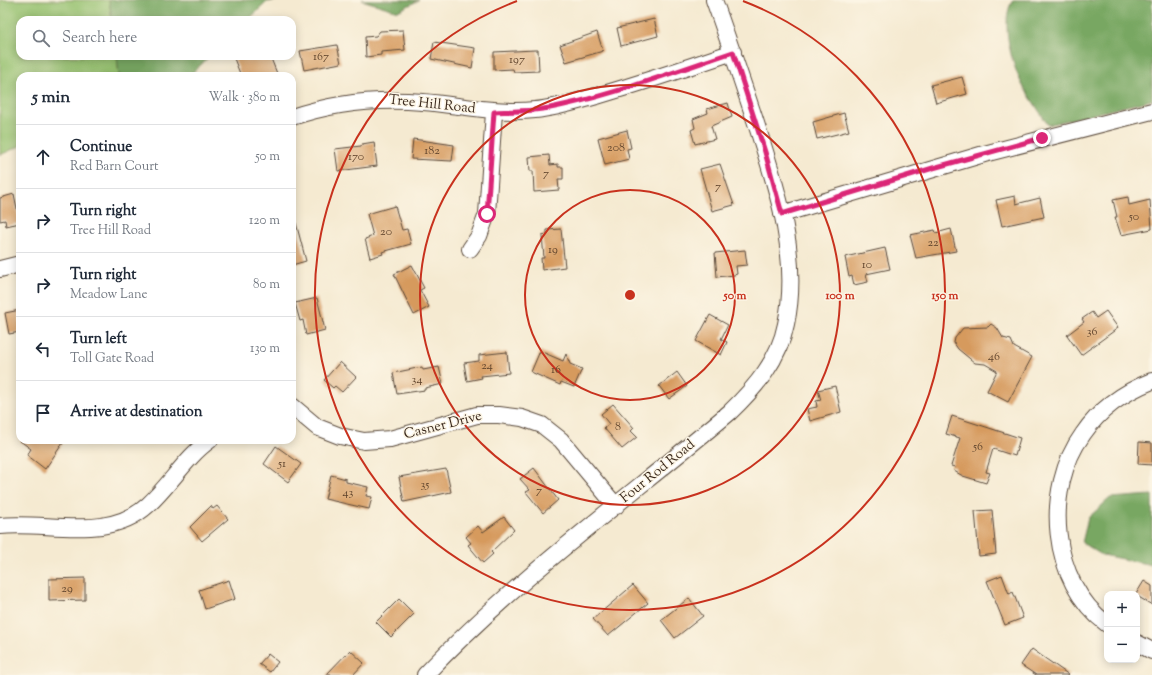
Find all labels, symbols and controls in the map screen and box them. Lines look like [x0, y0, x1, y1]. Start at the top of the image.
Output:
search box [16, 16, 296, 60]
icon: search [30, 27, 52, 49]
text: Search here [62, 28, 137, 49]
house number: 167 [313, 48, 329, 66]
house number: 197 [509, 51, 525, 69]
text: 5 min [32, 86, 70, 110]
text: Walk · 380 m [209, 89, 280, 107]
street label: Tree Hill Road [388, 90, 476, 120]
route end [1033, 129, 1051, 147]
text: Continue [70, 137, 132, 158]
house number: 208 [607, 139, 625, 157]
house number: 182 [424, 142, 440, 160]
icon: ahead [32, 146, 54, 168]
text: 50 m [255, 148, 280, 166]
house number: 170 [348, 148, 364, 166]
text: Red Barn Court [70, 158, 159, 176]
house number: 7 [543, 165, 549, 183]
house number: 7 [715, 178, 721, 196]
text: Turn right [70, 201, 136, 222]
route start [478, 205, 496, 223]
house number: 50 [1128, 208, 1139, 226]
icon: right [32, 210, 54, 232]
text: 120 m [249, 212, 280, 230]
text: Tree Hill Road [70, 222, 151, 240]
house number: 20 [380, 223, 392, 241]
house number: 22 [927, 234, 939, 252]
house number: 19 [548, 241, 558, 259]
house number: 10 [862, 256, 872, 274]
text: Turn right [70, 265, 136, 286]
icon: right [32, 274, 54, 296]
text: 80 m [253, 276, 280, 294]
text: Meadow Lane [70, 286, 148, 304]
text: 50 m [723, 287, 747, 305]
text: 100 m [824, 287, 855, 305]
text: 150 m [930, 287, 959, 305]
centre of rings [623, 288, 637, 302]
house number: 36 [1087, 323, 1097, 341]
text: Turn left [70, 329, 127, 350]
icon: left [32, 338, 54, 360]
text: 130 m [250, 340, 280, 358]
house number: 46 [988, 348, 1000, 366]
text: Toll Gate Road [70, 350, 154, 368]
house number: 24 [481, 357, 493, 375]
house number: 16 [551, 361, 561, 379]
house number: 34 [412, 371, 422, 389]
icon: arrive [32, 402, 54, 424]
text: Arrive at destination [70, 402, 203, 423]
street label: Casner Drive [402, 407, 484, 445]
house number: 8 [615, 418, 621, 436]
street label: Four Rod Road [616, 435, 700, 508]
house number: 56 [972, 438, 983, 456]
house number: 51 [277, 455, 286, 473]
house number: 35 [421, 476, 429, 494]
house number: 7 [536, 482, 542, 500]
house number: 43 [343, 484, 354, 502]
house number: 29 [61, 580, 73, 598]
map controls [1104, 591, 1140, 663]
button: + [1104, 591, 1140, 627]
button: − [1104, 627, 1140, 663]

